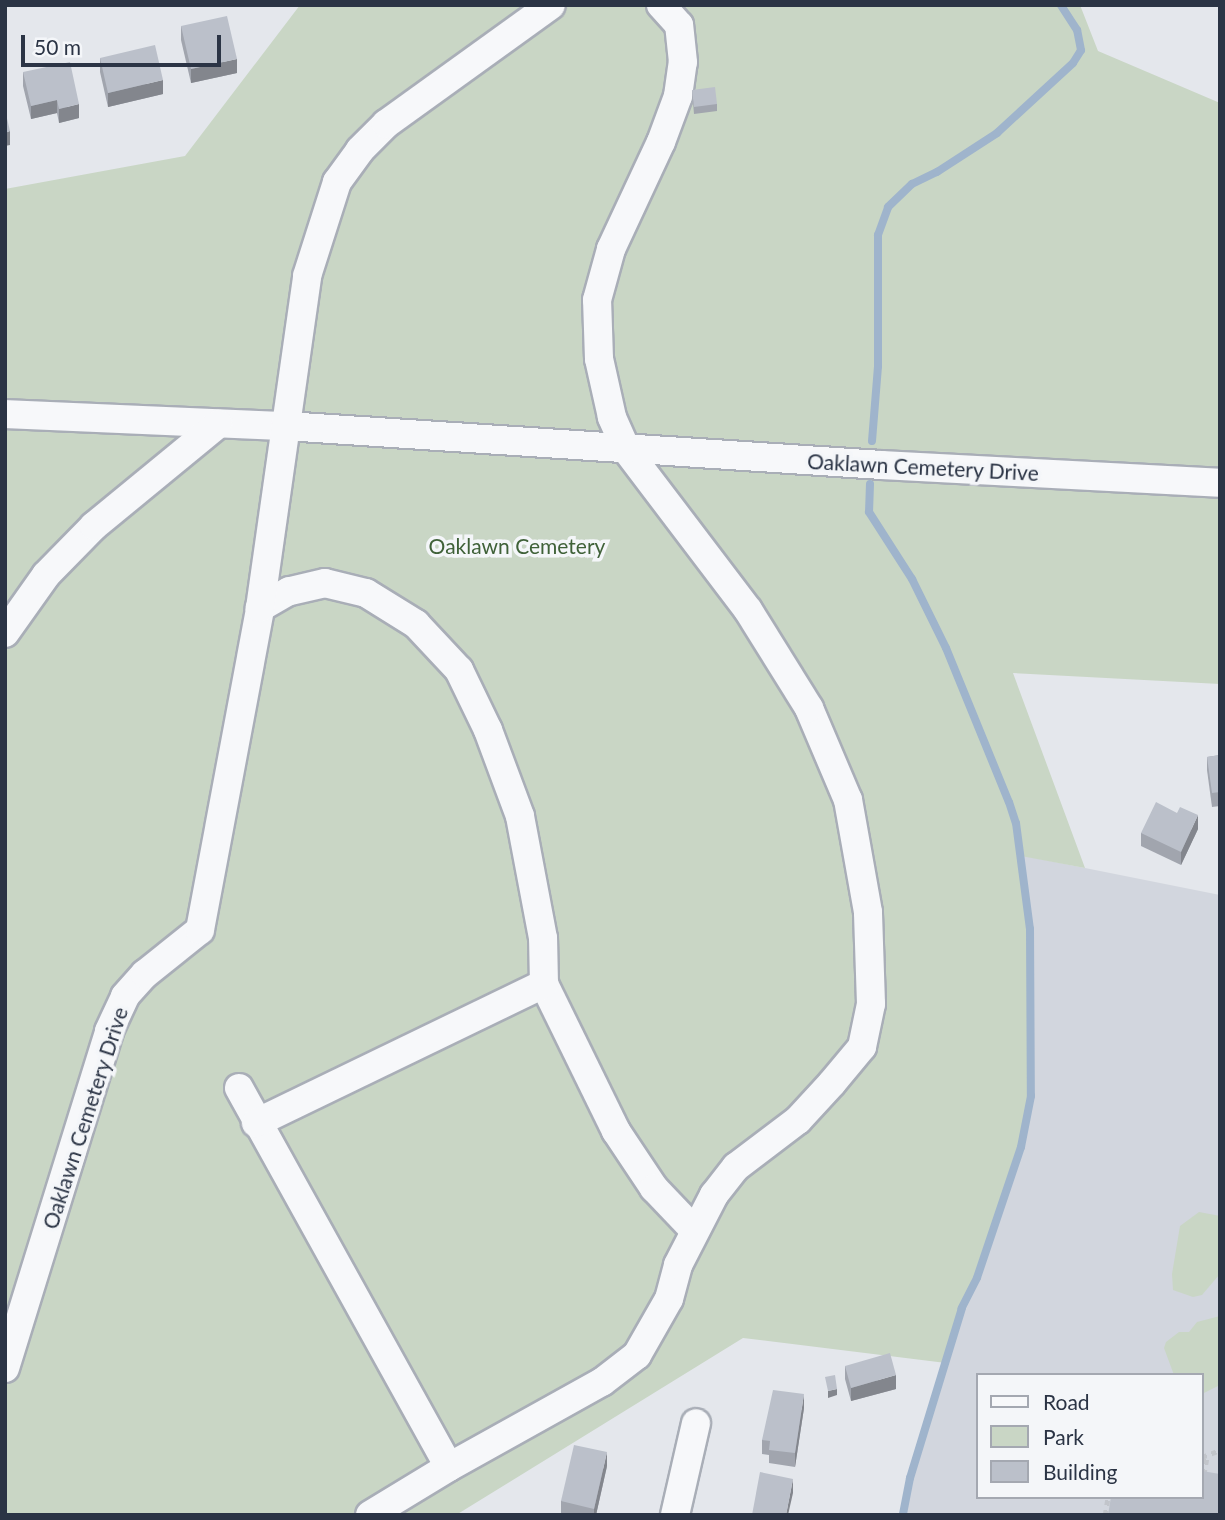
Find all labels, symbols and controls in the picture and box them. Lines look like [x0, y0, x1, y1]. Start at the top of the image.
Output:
scale bar [24, 21, 224, 65]
text: 50 m [34, 34, 81, 59]
street label: Oaklawn Cemetery Drive [806, 448, 1040, 486]
park label: Oaklawn Cemetery [429, 533, 605, 559]
street label: Oaklawn Cemetery Drive [37, 1004, 133, 1232]
legend [976, 1373, 1204, 1499]
text: Road [1043, 1389, 1090, 1414]
text: Park [1043, 1424, 1084, 1449]
text: Building [1043, 1459, 1118, 1484]

